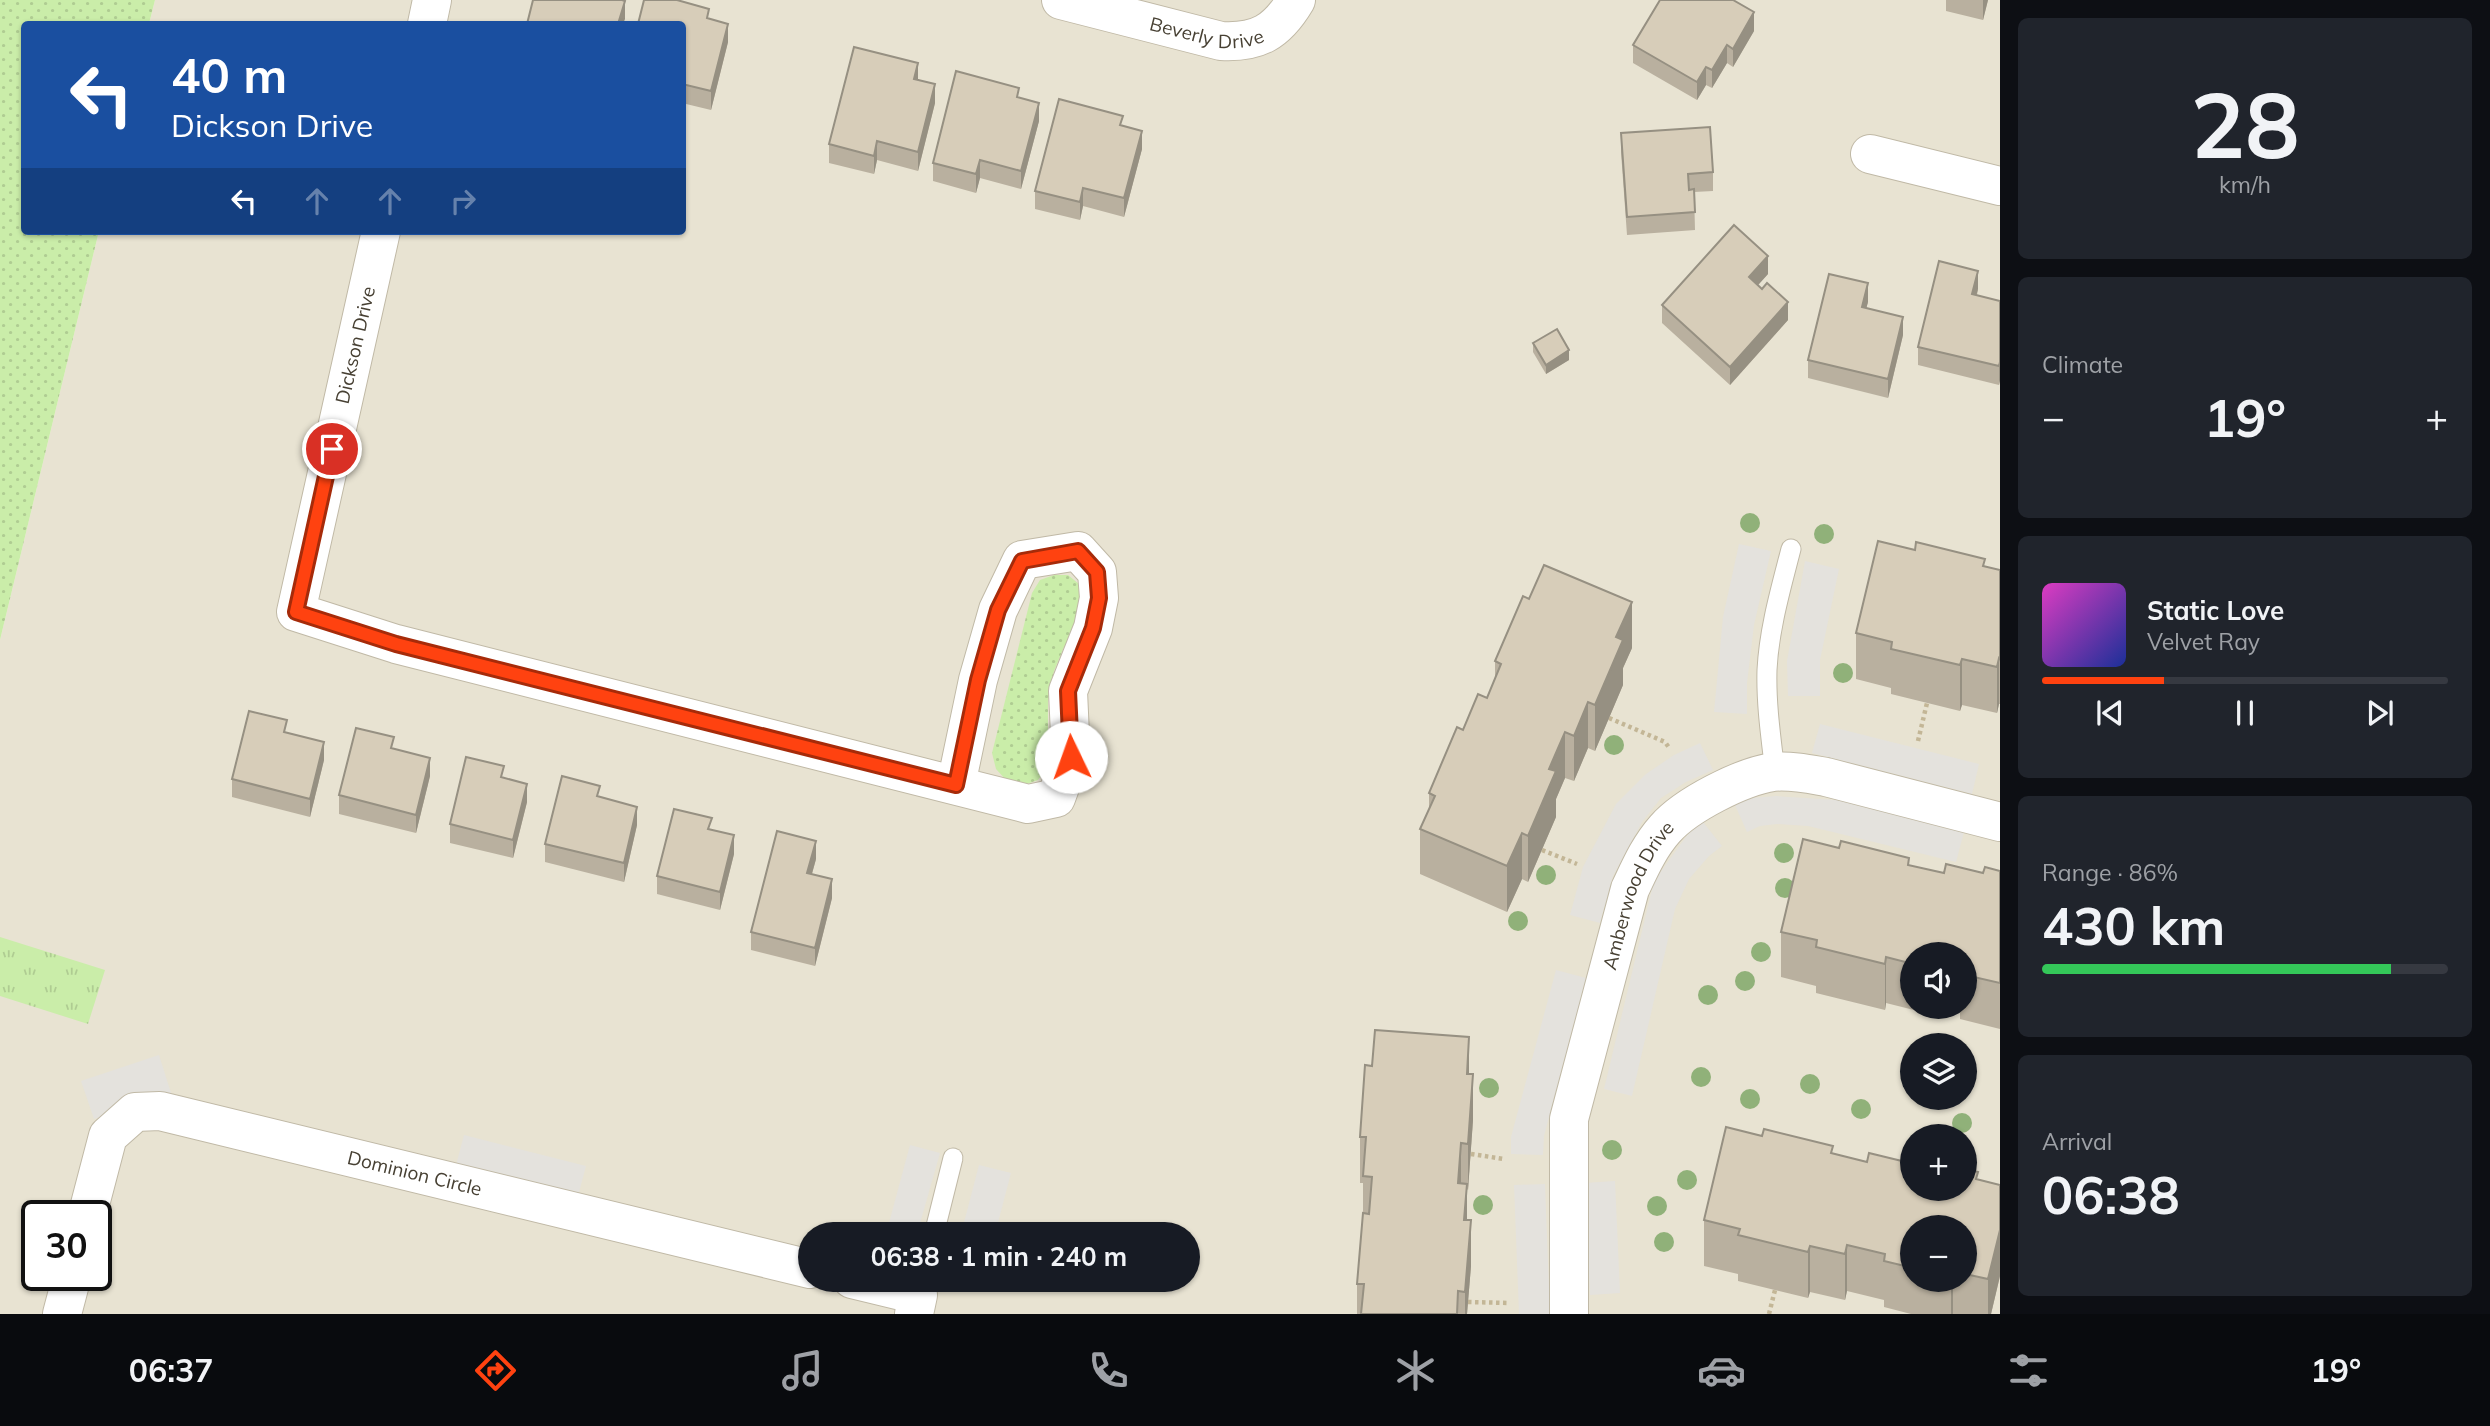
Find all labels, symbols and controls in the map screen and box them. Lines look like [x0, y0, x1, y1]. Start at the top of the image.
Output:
street label: Beverly Drive [1147, 11, 1267, 53]
text: 40 m [171, 44, 287, 105]
icon: left [56, 49, 147, 140]
text: 28 [2190, 67, 2300, 181]
text: Dickson Drive [171, 105, 373, 145]
text: km/h [2219, 170, 2271, 199]
icon: left [225, 182, 263, 220]
icon: ahead [298, 182, 336, 220]
icon: ahead [371, 182, 409, 220]
icon: right [444, 182, 482, 220]
street label: Dickson Drive [330, 284, 380, 406]
text: Climate [2042, 350, 2123, 379]
text: 19° [2204, 385, 2286, 450]
text: − [2042, 393, 2065, 441]
text: + [2425, 393, 2448, 441]
pin [302, 419, 362, 479]
icon: arrive [313, 430, 351, 468]
text: Static Love [2147, 594, 2284, 627]
text: Velvet Ray [2147, 627, 2260, 656]
icon: previous [2091, 694, 2129, 732]
icon: pause [2226, 694, 2264, 732]
icon: next [2361, 694, 2399, 732]
position arrow [1034, 720, 1108, 794]
street label: Amberwood Drive [1597, 815, 1679, 972]
text: Range · 86% [2042, 858, 2178, 887]
text: 430 km [2042, 893, 2225, 958]
map controls [1900, 942, 1977, 1292]
button: sound [1900, 942, 1977, 1019]
button: layers [1900, 1033, 1977, 1110]
button: + [1900, 1124, 1977, 1201]
text: Arrival [2042, 1127, 2112, 1156]
street label: Dominion Circle [345, 1145, 484, 1201]
text: 06:38 [2042, 1162, 2180, 1227]
speed limit sign: 30 [21, 1200, 112, 1291]
button: − [1900, 1215, 1977, 1292]
text: 06:38 · 1 min · 240 m [871, 1240, 1127, 1273]
icon: directions [471, 1346, 520, 1395]
icon: music [778, 1346, 827, 1395]
icon: phone [1084, 1346, 1133, 1395]
icon: climate [1391, 1346, 1440, 1395]
icon: car [1697, 1346, 1746, 1395]
icon: filters [2004, 1346, 2053, 1395]
text: 06:37 [129, 1350, 214, 1390]
text: 19° [2311, 1350, 2361, 1390]

